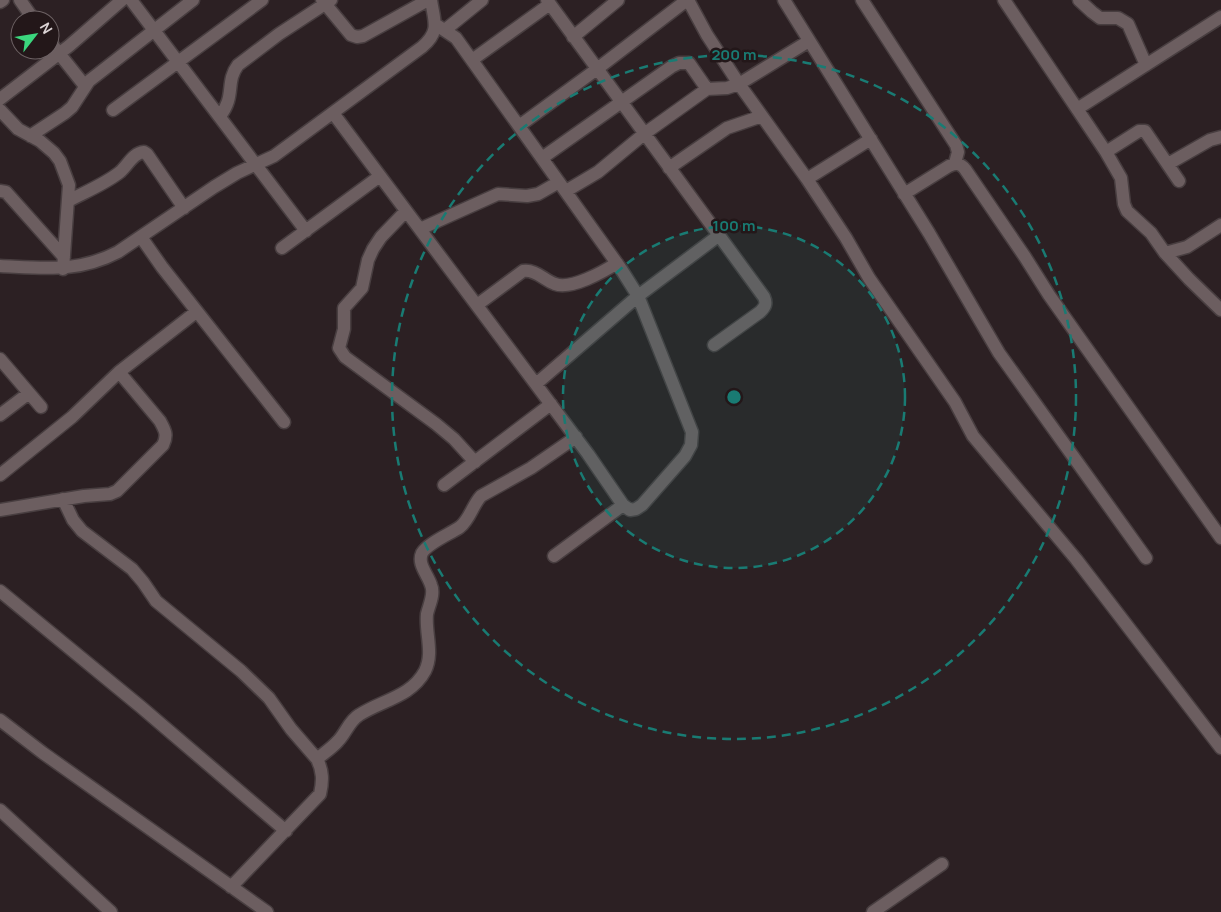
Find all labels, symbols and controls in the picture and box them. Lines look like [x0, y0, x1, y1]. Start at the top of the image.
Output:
north arrow [10, 10, 60, 60]
text: N [36, 19, 57, 37]
text: 200 m [711, 44, 757, 65]
text: 100 m [713, 215, 755, 236]
centre of rings [725, 388, 743, 406]

